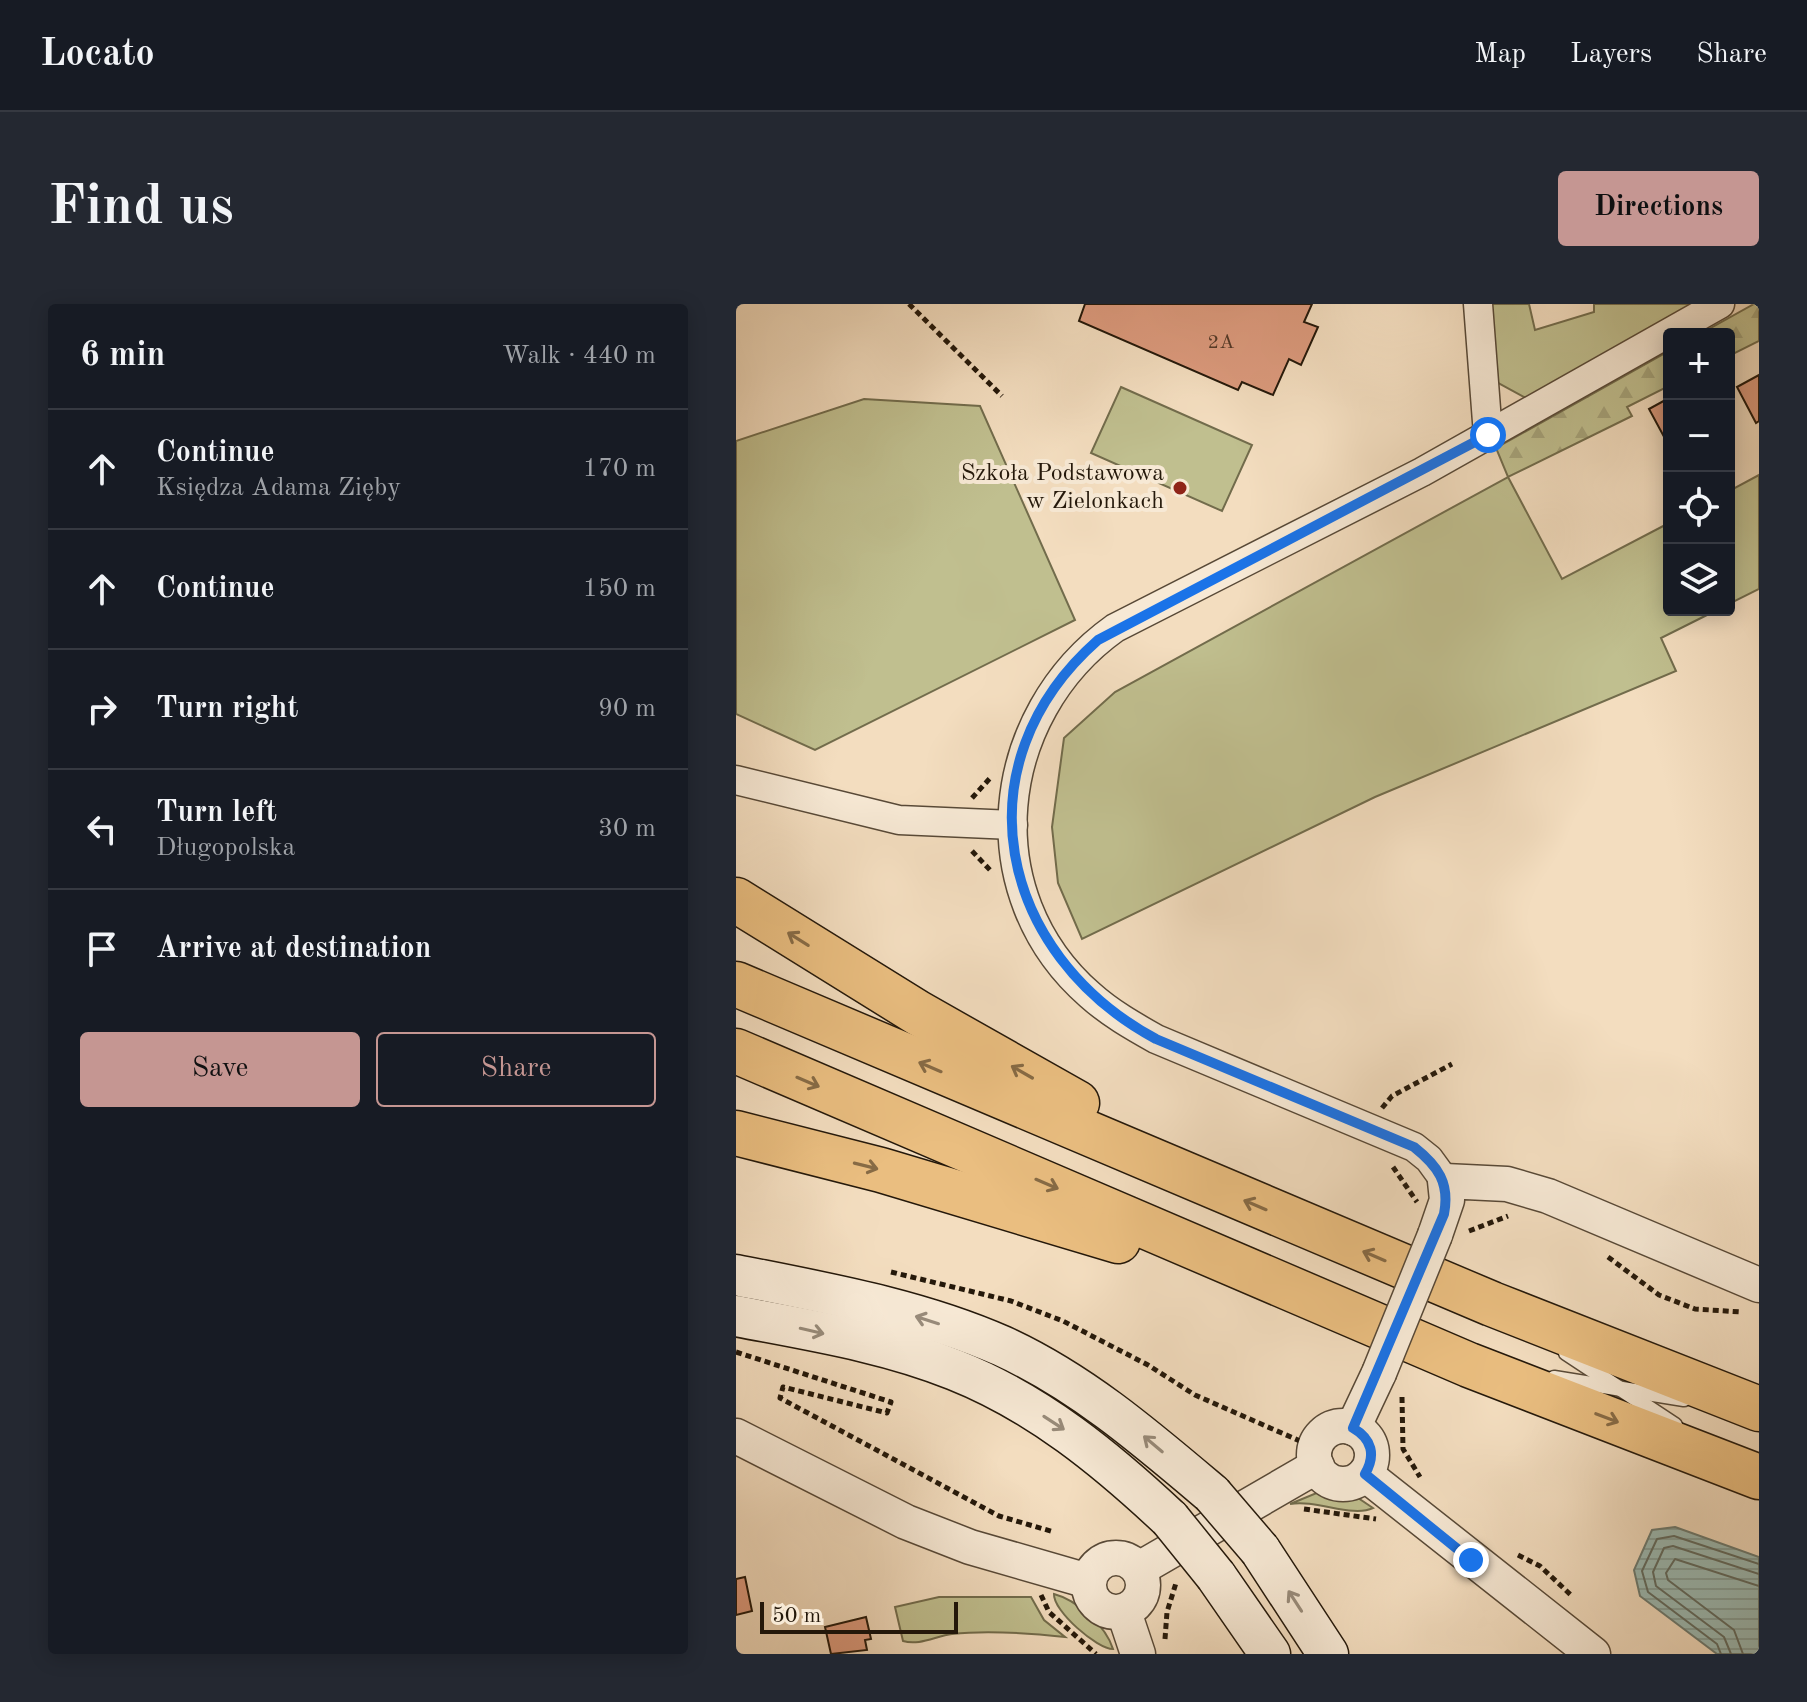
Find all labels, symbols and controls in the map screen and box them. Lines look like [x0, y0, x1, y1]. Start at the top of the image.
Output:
text: Locato [40, 36, 155, 74]
text: Map [1474, 41, 1526, 69]
text: Layers [1570, 41, 1652, 69]
text: Share [1696, 41, 1767, 69]
button: Directions [1558, 171, 1759, 246]
text: Find us [48, 180, 234, 236]
map controls [1663, 328, 1735, 616]
button: + [1663, 328, 1735, 400]
house number: 2A [1208, 333, 1234, 353]
text: 6 min [80, 339, 165, 373]
text: Walk · 440 m [502, 343, 656, 369]
button: − [1663, 400, 1735, 472]
route start [1470, 417, 1506, 453]
text: Continue [156, 438, 275, 468]
icon: ahead [80, 447, 124, 491]
text: 170 m [583, 456, 656, 482]
place label: Szkoła Podstawowa w Zielonkach [961, 462, 1164, 514]
button: locate [1663, 472, 1735, 544]
text: Księdza Adama Zięby [156, 475, 401, 501]
marker: Szkoła Podstawowa w Zielonkach [1171, 479, 1189, 497]
button: layers [1663, 544, 1735, 616]
icon: ahead [80, 567, 124, 611]
text: Continue [156, 574, 275, 604]
text: 150 m [583, 576, 656, 602]
icon: right [80, 687, 124, 731]
text: Turn right [156, 694, 298, 724]
text: 90 m [598, 696, 656, 722]
text: Turn left [156, 798, 277, 828]
icon: left [80, 807, 124, 851]
text: 30 m [598, 816, 656, 842]
text: Długopolska [156, 835, 295, 861]
icon: arrive [80, 927, 124, 971]
one-way arrow [787, 930, 810, 946]
text: Arrive at destination [156, 934, 431, 964]
button: Save [80, 1032, 360, 1107]
button: Share [376, 1032, 656, 1107]
one-way arrow [918, 1058, 943, 1073]
one-way arrow [1010, 1064, 1034, 1079]
one-way arrow [795, 1075, 820, 1090]
one-way arrow [852, 1159, 878, 1174]
one-way arrow [1034, 1178, 1059, 1193]
one-way arrow [1243, 1197, 1268, 1212]
one-way arrow [1363, 1247, 1387, 1262]
one-way arrow [914, 1311, 939, 1326]
one-way arrow [799, 1324, 825, 1339]
one-way arrow [1594, 1412, 1619, 1427]
one-way arrow [1042, 1415, 1064, 1432]
one-way arrow [1143, 1435, 1164, 1453]
route end [1453, 1542, 1489, 1578]
one-way arrow [1287, 1590, 1303, 1613]
scale bar [760, 1598, 958, 1634]
text: 50 m [772, 1605, 821, 1627]

